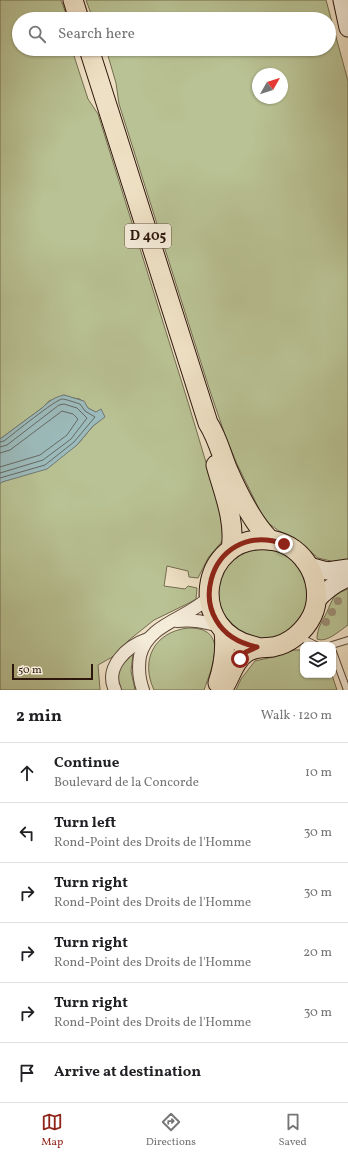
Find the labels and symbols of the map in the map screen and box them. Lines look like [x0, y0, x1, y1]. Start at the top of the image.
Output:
north arrow [252, 68, 288, 104]
road number: D 405 [125, 224, 171, 248]
route end [275, 535, 293, 553]
route start [231, 650, 249, 668]
scale bar [12, 662, 93, 681]

